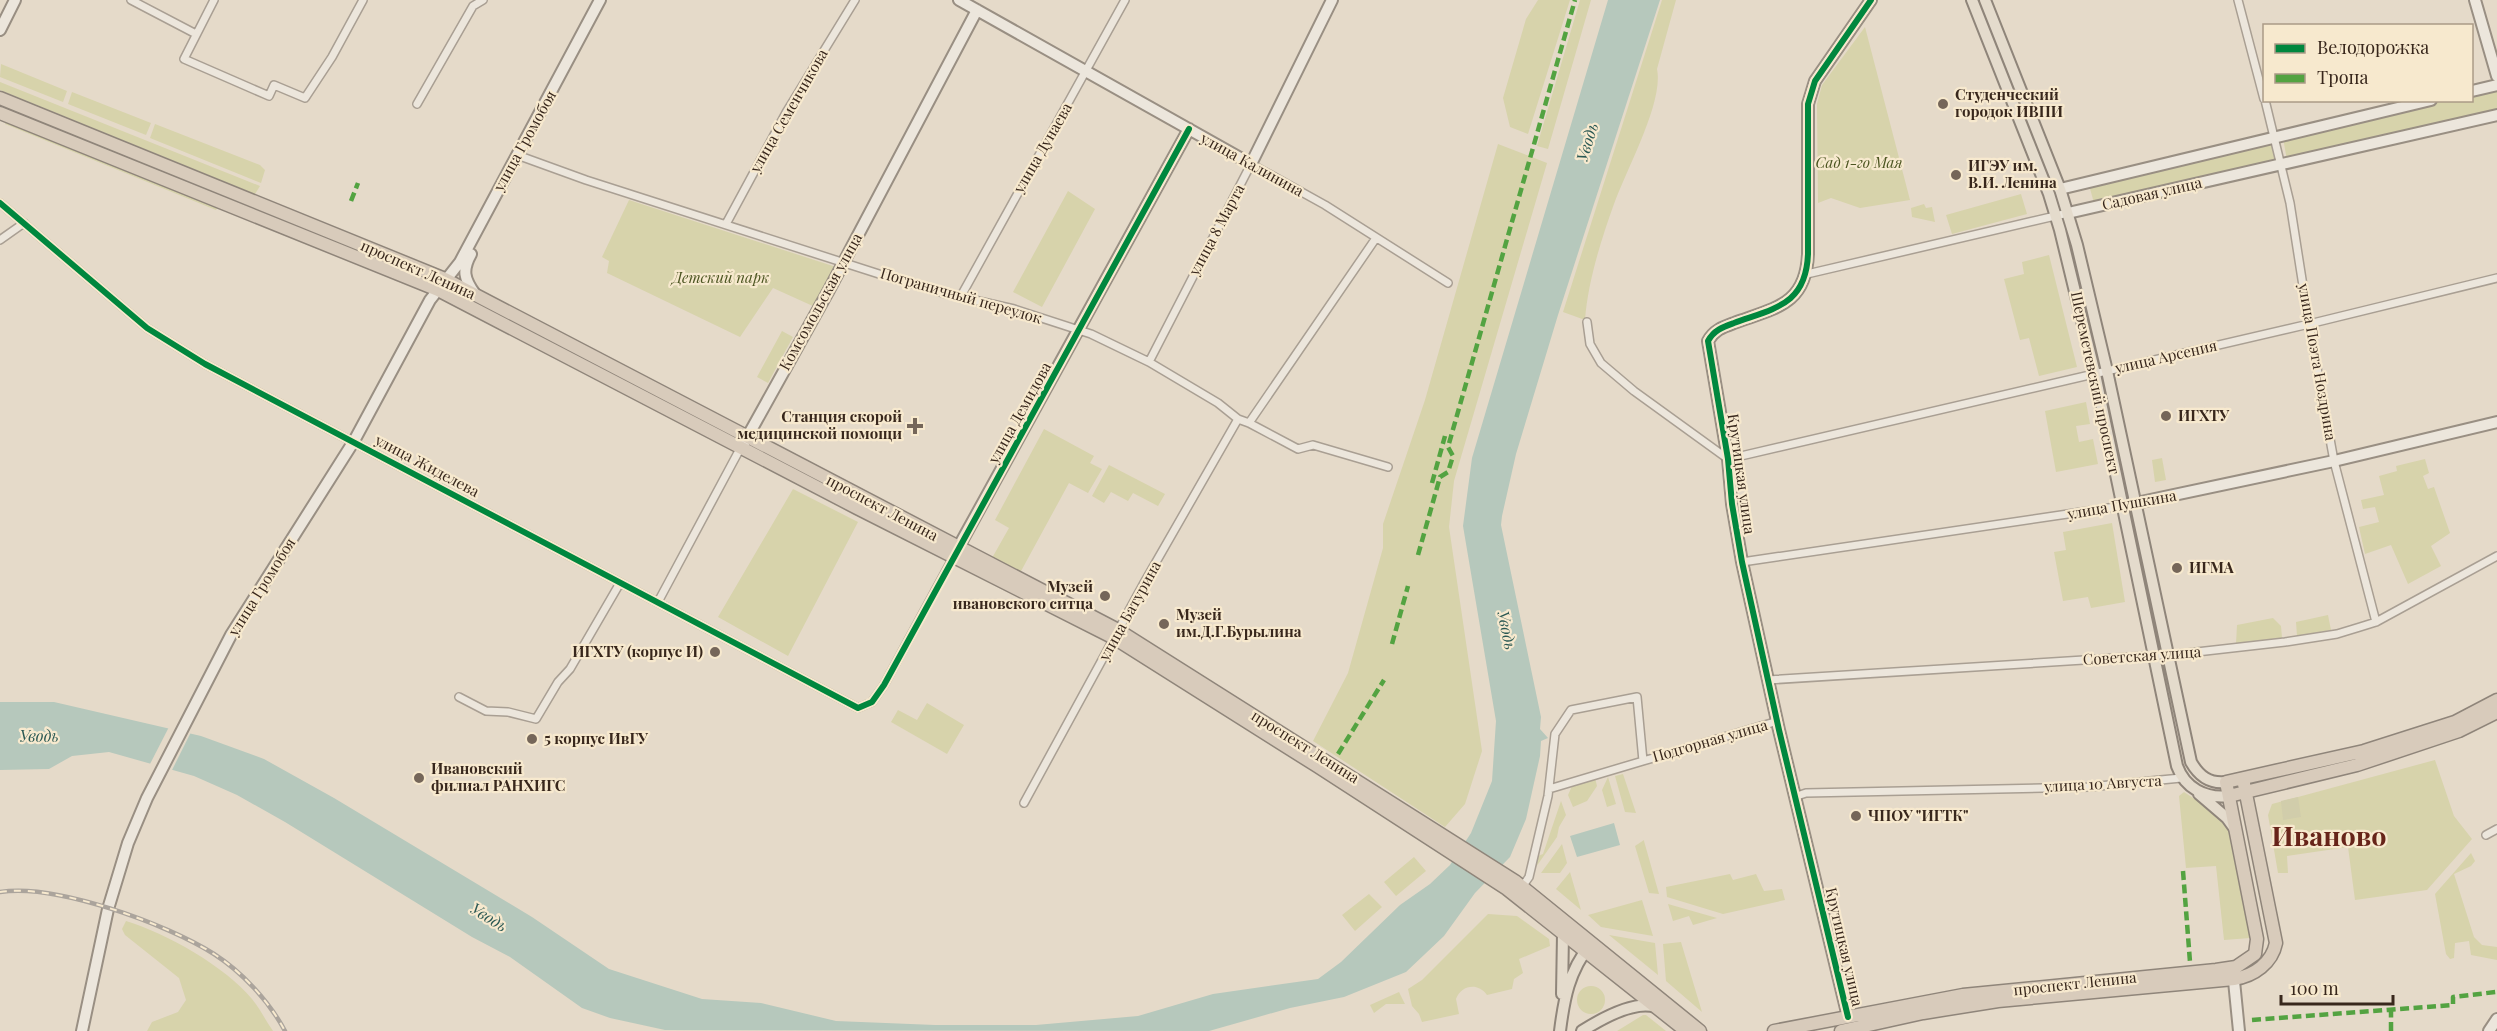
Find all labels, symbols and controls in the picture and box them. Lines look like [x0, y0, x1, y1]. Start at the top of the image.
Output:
legend [2263, 24, 2473, 102]
text: Велодорожка [2317, 35, 2429, 59]
street label: улица Семенчикова [744, 45, 832, 177]
text: Тропа [2317, 65, 2368, 89]
place label: Студенческий городок ИВПИ [1955, 84, 2063, 121]
street label: улица Громобоя [488, 87, 560, 195]
marker: Студенческий городок ИВПИ [1936, 97, 1950, 111]
street label: улица Дунаева [1008, 98, 1076, 197]
water label: Уводь [1571, 120, 1602, 164]
street label: улица Калинина [1197, 127, 1308, 201]
park label: Сад 1-го Мая [1816, 152, 1902, 172]
place label: ИГЭУ им. В.И. Ленина [1968, 155, 2057, 192]
marker: ИГЭУ им. В.И. Ленина [1949, 168, 1963, 182]
street label: Садовая улица [2100, 172, 2204, 214]
street label: улица 8 Марта [1183, 180, 1249, 280]
street label: Комсомольская улица [774, 229, 866, 374]
street label: проспект Ленина [358, 235, 479, 304]
street label: Пограничный переулок [878, 262, 1045, 328]
park label: Детский парк [670, 267, 769, 287]
street label: улица Поэта Ноздрина [2294, 281, 2342, 443]
street label: Шереметевский проспект [2067, 290, 2125, 476]
street label: улица Арсения [2112, 335, 2219, 378]
street label: улица Демидова [983, 358, 1055, 468]
place label: ИГХТУ [2178, 405, 2230, 425]
place label: Станция скорой медицинской помощи [737, 406, 902, 443]
marker: ИГХТУ [2159, 409, 2173, 423]
street label: Крутицкая улица [1724, 412, 1760, 536]
marker: Станция скорой медицинской помощи [906, 417, 924, 435]
street label: улица Жиделева [371, 429, 483, 501]
street label: проспект Ленина [823, 469, 942, 545]
street label: улица Пушкина [2065, 485, 2178, 524]
street label: улица Громобоя [222, 534, 299, 640]
street label: улица Батурина [1093, 557, 1165, 665]
place label: ИГМА [2189, 557, 2235, 577]
marker: ИГМА [2170, 561, 2184, 575]
place label: Музей ивановского ситца [953, 576, 1093, 613]
marker: Музей ивановского ситца [1098, 589, 1112, 603]
place label: Музей им.Д.Г.Бурылина [1176, 604, 1302, 641]
water label: Уводь [1493, 608, 1522, 651]
marker: Музей им.Д.Г.Бурылина [1157, 617, 1171, 631]
place label: ИГХТУ (корпус И) [572, 641, 703, 661]
street label: Советская улица [2082, 641, 2202, 669]
marker: ИГХТУ (корпус И) [708, 645, 722, 659]
street label: проспект Ленина [1248, 705, 1364, 788]
street label: Подгорная улица [1650, 714, 1770, 766]
water label: Уводь [19, 725, 59, 746]
place label: 5 корпус ИвГУ [544, 728, 649, 748]
marker: 5 корпус ИвГУ [525, 732, 539, 746]
place label: Ивановский филиал РАНХИГС [431, 758, 565, 795]
street label: улица 10 Августа [2043, 770, 2163, 796]
marker: Ивановский филиал РАНХИГС [412, 771, 426, 785]
place label: ЧПОУ "ИГТК" [1868, 805, 1969, 825]
marker: ЧПОУ "ИГТК" [1849, 809, 1863, 823]
district label: Иваново [2272, 817, 2386, 853]
street label: Крутицкая улица [1822, 885, 1868, 1009]
water label: Уводь [467, 897, 512, 936]
street label: проспект Ленина [2012, 967, 2138, 999]
scale bar [2281, 968, 2394, 1006]
text: 100 m [2290, 976, 2339, 1000]

